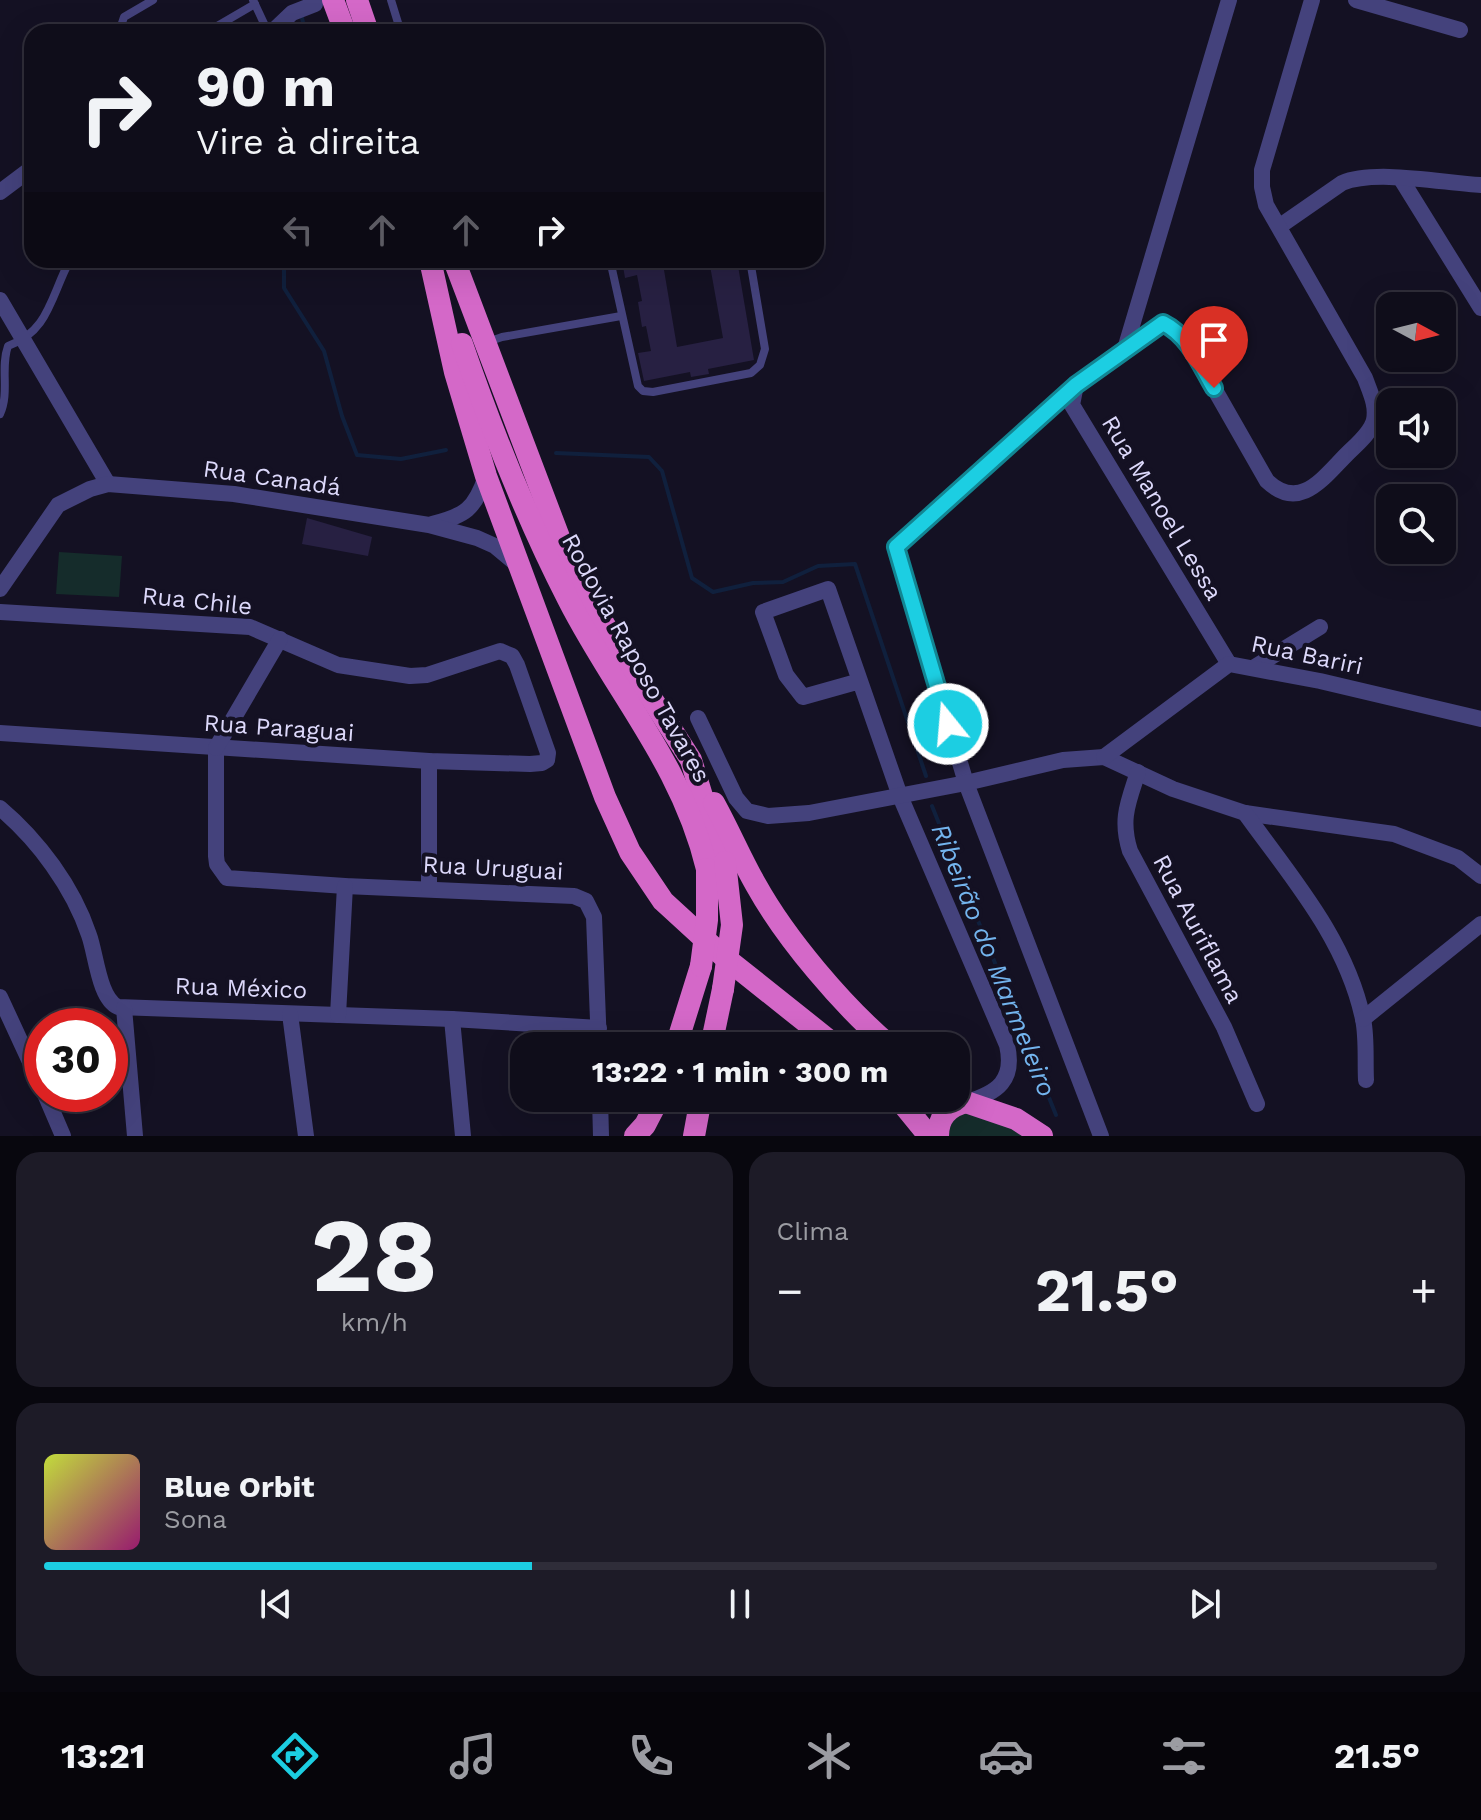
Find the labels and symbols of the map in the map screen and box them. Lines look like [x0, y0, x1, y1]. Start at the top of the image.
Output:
north arrow [1376, 292, 1456, 372]
pin [1180, 306, 1248, 388]
street label: Rua Manoel Lessa [1096, 411, 1228, 605]
street label: Rua Canadá [201, 454, 343, 502]
street label: Rodovia Raposo Tavares [556, 529, 716, 787]
street label: Rua Chile [141, 581, 253, 621]
street label: Rua Bariri [1249, 630, 1365, 680]
position arrow [906, 682, 990, 766]
street label: Rua Paraguai [203, 709, 355, 747]
water label: Ribeirão do Marmeleiro [925, 819, 1063, 1101]
street label: Rua Uruguai [422, 850, 564, 886]
street label: Rua Auriflama [1147, 850, 1249, 1008]
street label: Rua México [174, 972, 308, 1004]
speed limit sign: 30 [24, 1008, 128, 1112]

